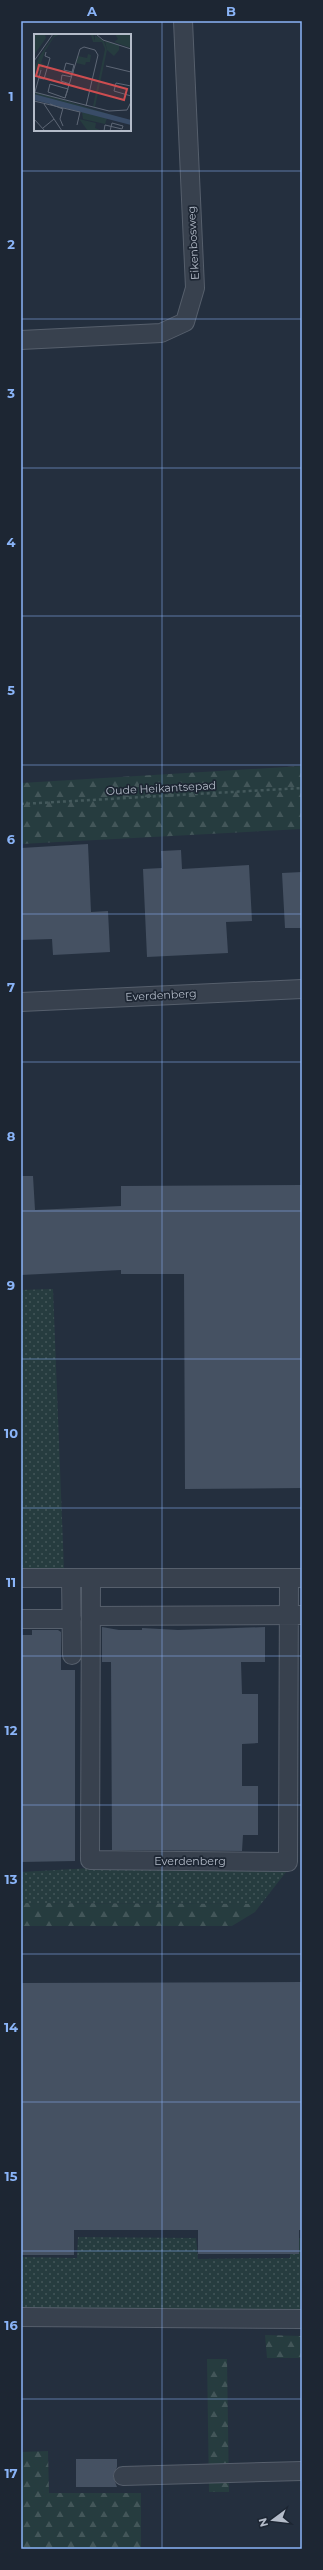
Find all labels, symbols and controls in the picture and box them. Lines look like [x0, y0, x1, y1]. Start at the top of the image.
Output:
text: A [86, 3, 98, 19]
text: B [226, 3, 236, 19]
inset map [34, 34, 131, 131]
text: 1 [8, 88, 14, 104]
street label: Eikenbosweg [184, 206, 202, 280]
text: 2 [7, 236, 15, 252]
text: 3 [6, 385, 15, 401]
text: 4 [7, 534, 16, 550]
text: 5 [7, 682, 15, 698]
street label: Oude Heikantsepad [106, 778, 216, 798]
text: 6 [7, 831, 16, 847]
text: 7 [7, 979, 15, 995]
street label: Everdenberg [125, 986, 197, 1004]
text: 8 [7, 1128, 16, 1144]
text: 9 [7, 1277, 15, 1293]
text: 10 [4, 1425, 18, 1441]
text: 11 [6, 1574, 16, 1590]
text: 12 [5, 1722, 18, 1738]
street label: Everdenberg [154, 1854, 226, 1868]
text: 13 [5, 1871, 18, 1887]
text: 14 [4, 2019, 18, 2035]
text: 15 [5, 2168, 18, 2184]
text: 16 [4, 2317, 18, 2333]
text: 17 [4, 2465, 18, 2481]
north arrow [253, 2500, 293, 2540]
text: N [255, 2516, 271, 2529]

